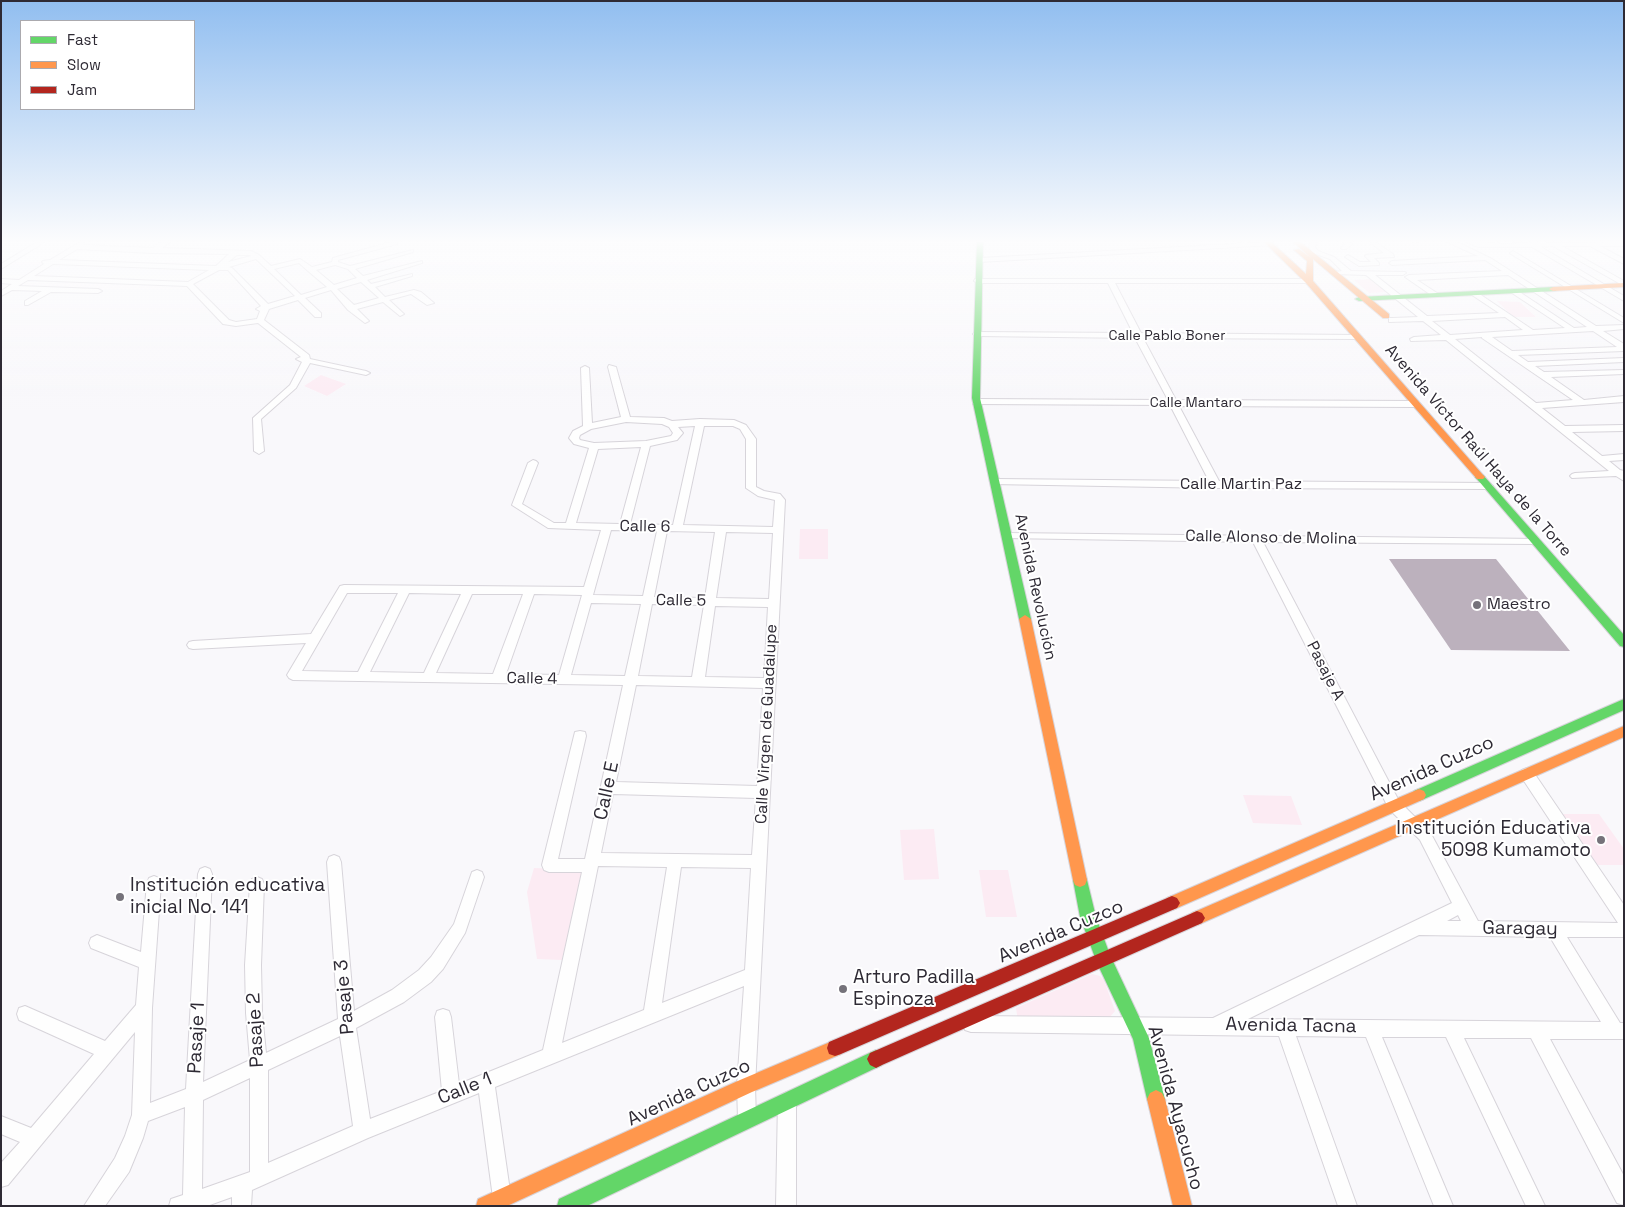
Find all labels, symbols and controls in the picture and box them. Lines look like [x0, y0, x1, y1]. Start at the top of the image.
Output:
legend [20, 20, 195, 110]
text: Fast [67, 30, 98, 49]
text: Slow [67, 55, 101, 74]
text: Jam [67, 80, 97, 99]
street label: Calle Pablo Boner [1109, 328, 1225, 344]
street label: Avenida Víctor Raúl Haya de la Torre [1381, 341, 1575, 561]
street label: Calle Mantaro [1150, 395, 1242, 411]
street label: Calle Martin Paz [1180, 475, 1302, 495]
street label: Avenida Revolución [1010, 512, 1060, 662]
street label: Calle 6 [619, 517, 671, 537]
street label: Calle Alonso de Molina [1185, 527, 1357, 549]
street label: Calle 5 [656, 591, 706, 611]
place label: Maestro [1487, 595, 1551, 615]
marker: Maestro [1471, 599, 1483, 611]
street label: Calle Virgen de Guadalupe [752, 623, 782, 825]
street label: Pasaje A [1302, 638, 1348, 704]
street label: Calle 4 [506, 669, 558, 689]
street label: Avenida Cuzco [1366, 731, 1498, 807]
street label: Calle E [590, 760, 624, 822]
place label: Institución Educativa 5098 Kumamoto [1396, 818, 1591, 862]
marker: Institución Educativa 5098 Kumamoto [1595, 834, 1607, 846]
place label: Institución educativa inicial No. 141 [130, 875, 325, 919]
marker: Institución educativa inicial No. 141 [114, 891, 126, 903]
street label: Avenida Cuzco [995, 895, 1127, 969]
street label: Garagay [1482, 917, 1558, 941]
street label: Pasaje 3 [330, 959, 360, 1035]
place label: Arturo Padilla Espinoza [853, 967, 975, 1011]
marker: Arturo Padilla Espinoza [837, 983, 849, 995]
street label: Pasaje 2 [243, 992, 269, 1068]
street label: Pasaje 1 [184, 1002, 210, 1074]
street label: Avenida Tacna [1225, 1013, 1357, 1039]
street label: Avenida Ayacucho [1142, 1023, 1208, 1193]
street label: Avenida Cuzco [624, 1054, 754, 1132]
street label: Calle 1 [435, 1068, 495, 1110]

